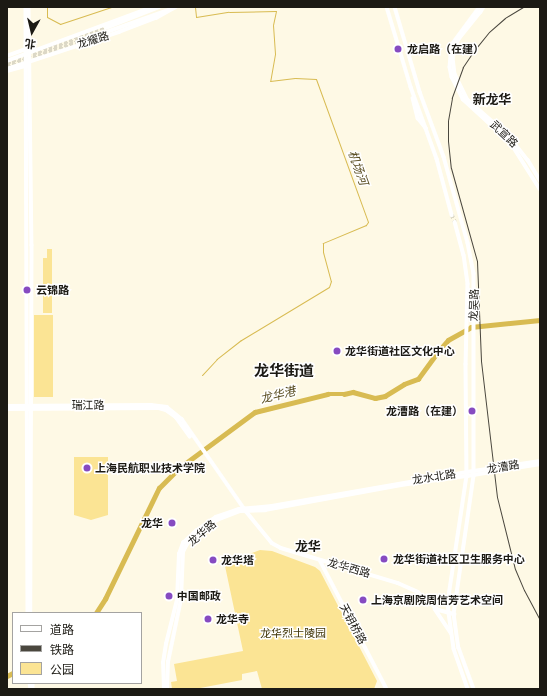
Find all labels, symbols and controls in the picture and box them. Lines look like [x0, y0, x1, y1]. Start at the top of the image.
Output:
north arrow [12, 12, 52, 52]
street label: 龙耀路 [75, 29, 111, 51]
text: 北 [24, 37, 37, 51]
place label: 龙启路（在建） [407, 42, 484, 56]
marker: 龙启路（在建） [392, 43, 404, 55]
district label: 新龙华 [473, 92, 511, 108]
street label: 武宣路 [488, 118, 520, 150]
water label: 机场河 [344, 149, 370, 187]
place label: 云锦路 [36, 283, 69, 297]
marker: 云锦路 [21, 284, 33, 296]
street label: 龙吴路 [467, 288, 481, 322]
place label: 龙华街道社区文化中心 [345, 344, 455, 358]
marker: 龙华街道社区文化中心 [332, 346, 342, 356]
district label: 龙华街道 [254, 362, 314, 380]
water label: 龙华港 [259, 385, 297, 407]
street label: 瑞江路 [72, 398, 104, 412]
place label: 龙漕路（在建） [386, 404, 463, 418]
marker: 龙漕路（在建） [466, 405, 478, 417]
street label: 龙漕路 [486, 458, 520, 476]
place label: 上海民航职业技术学院 [95, 461, 205, 475]
marker: 上海民航职业技术学院 [82, 463, 92, 473]
street label: 龙水北路 [411, 467, 457, 487]
place label: 龙华 [141, 516, 163, 530]
marker: 龙华 [166, 517, 178, 529]
street label: 龙华路 [185, 517, 219, 549]
district label: 龙华 [295, 539, 321, 555]
place label: 龙华街道社区卫生服务中心 [393, 552, 525, 566]
place label: 龙华塔 [221, 553, 254, 567]
marker: 龙华街道社区卫生服务中心 [378, 553, 390, 565]
marker: 龙华塔 [208, 555, 218, 565]
street label: 龙华西路 [326, 556, 372, 580]
place label: 中国邮政 [177, 589, 221, 603]
marker: 中国邮政 [164, 591, 174, 601]
place label: 上海京剧院周信芳艺术空间 [371, 593, 503, 607]
marker: 上海京剧院周信芳艺术空间 [358, 595, 368, 605]
street label: 天钥桥路 [337, 601, 369, 647]
legend [12, 612, 142, 684]
place label: 龙华寺 [216, 612, 249, 626]
marker: 龙华寺 [203, 614, 213, 624]
text: 道路 [50, 623, 74, 637]
park label: 龙华烈士陵园 [260, 626, 326, 640]
text: 铁路 [50, 643, 74, 657]
text: 公园 [50, 663, 74, 677]

